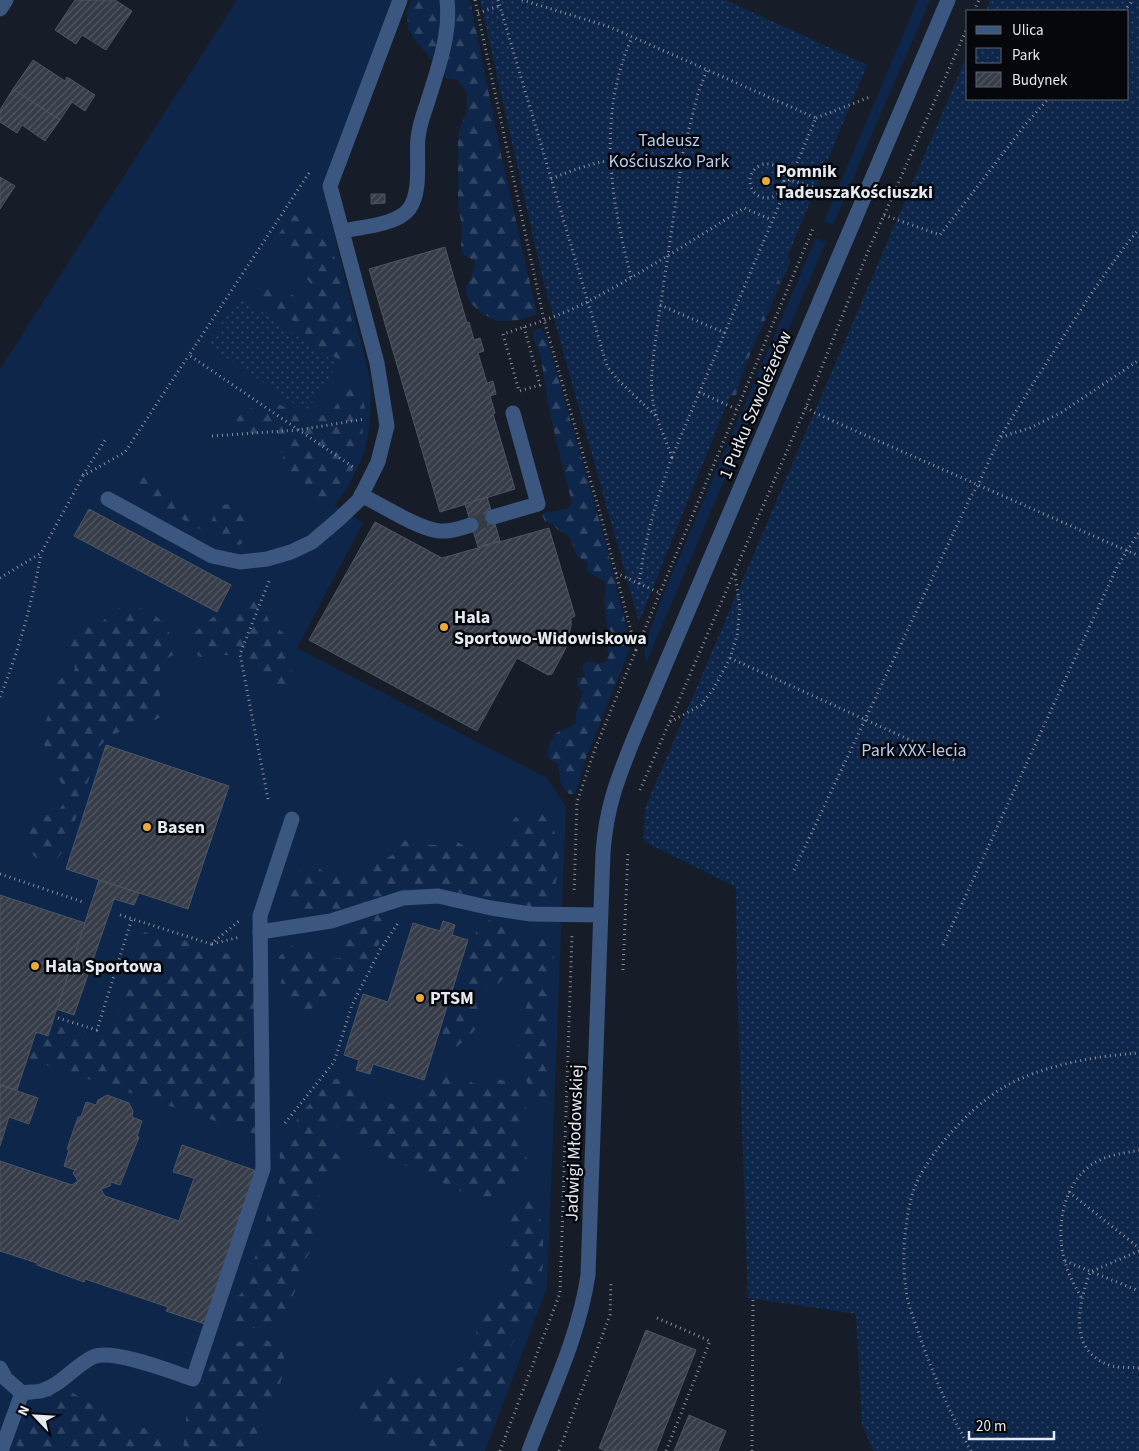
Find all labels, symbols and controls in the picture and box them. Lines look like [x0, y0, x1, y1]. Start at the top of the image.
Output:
legend [966, 10, 1129, 100]
text: Ulica [1012, 20, 1043, 41]
text: Park [1012, 45, 1041, 66]
text: Budynek [1012, 70, 1068, 91]
park label: Tadeusz Kościuszko Park [609, 128, 729, 174]
place label: Pomnik TadeuszaKościuszki [776, 159, 933, 205]
marker: Pomnik TadeuszaKościuszki [760, 175, 772, 187]
street label: 1 Pułku Szwoleżerów [713, 327, 798, 483]
place label: Hala Sportowo-Widowiskowa [454, 605, 647, 651]
marker: Hala Sportowo-Widowiskowa [438, 621, 450, 633]
park label: Park XXX-lecia [861, 738, 967, 763]
place label: Basen [157, 815, 205, 840]
marker: Basen [141, 821, 153, 833]
place label: Hala Sportowa [45, 954, 162, 979]
marker: Hala Sportowa [29, 960, 41, 972]
place label: PTSM [430, 986, 474, 1011]
marker: PTSM [414, 992, 426, 1004]
street label: Jadwigi Młodowskiej [559, 1064, 590, 1222]
north arrow [10, 1391, 60, 1441]
text: N [13, 1402, 35, 1419]
scale bar [969, 1408, 1054, 1440]
text: 20 m [976, 1416, 1006, 1437]

